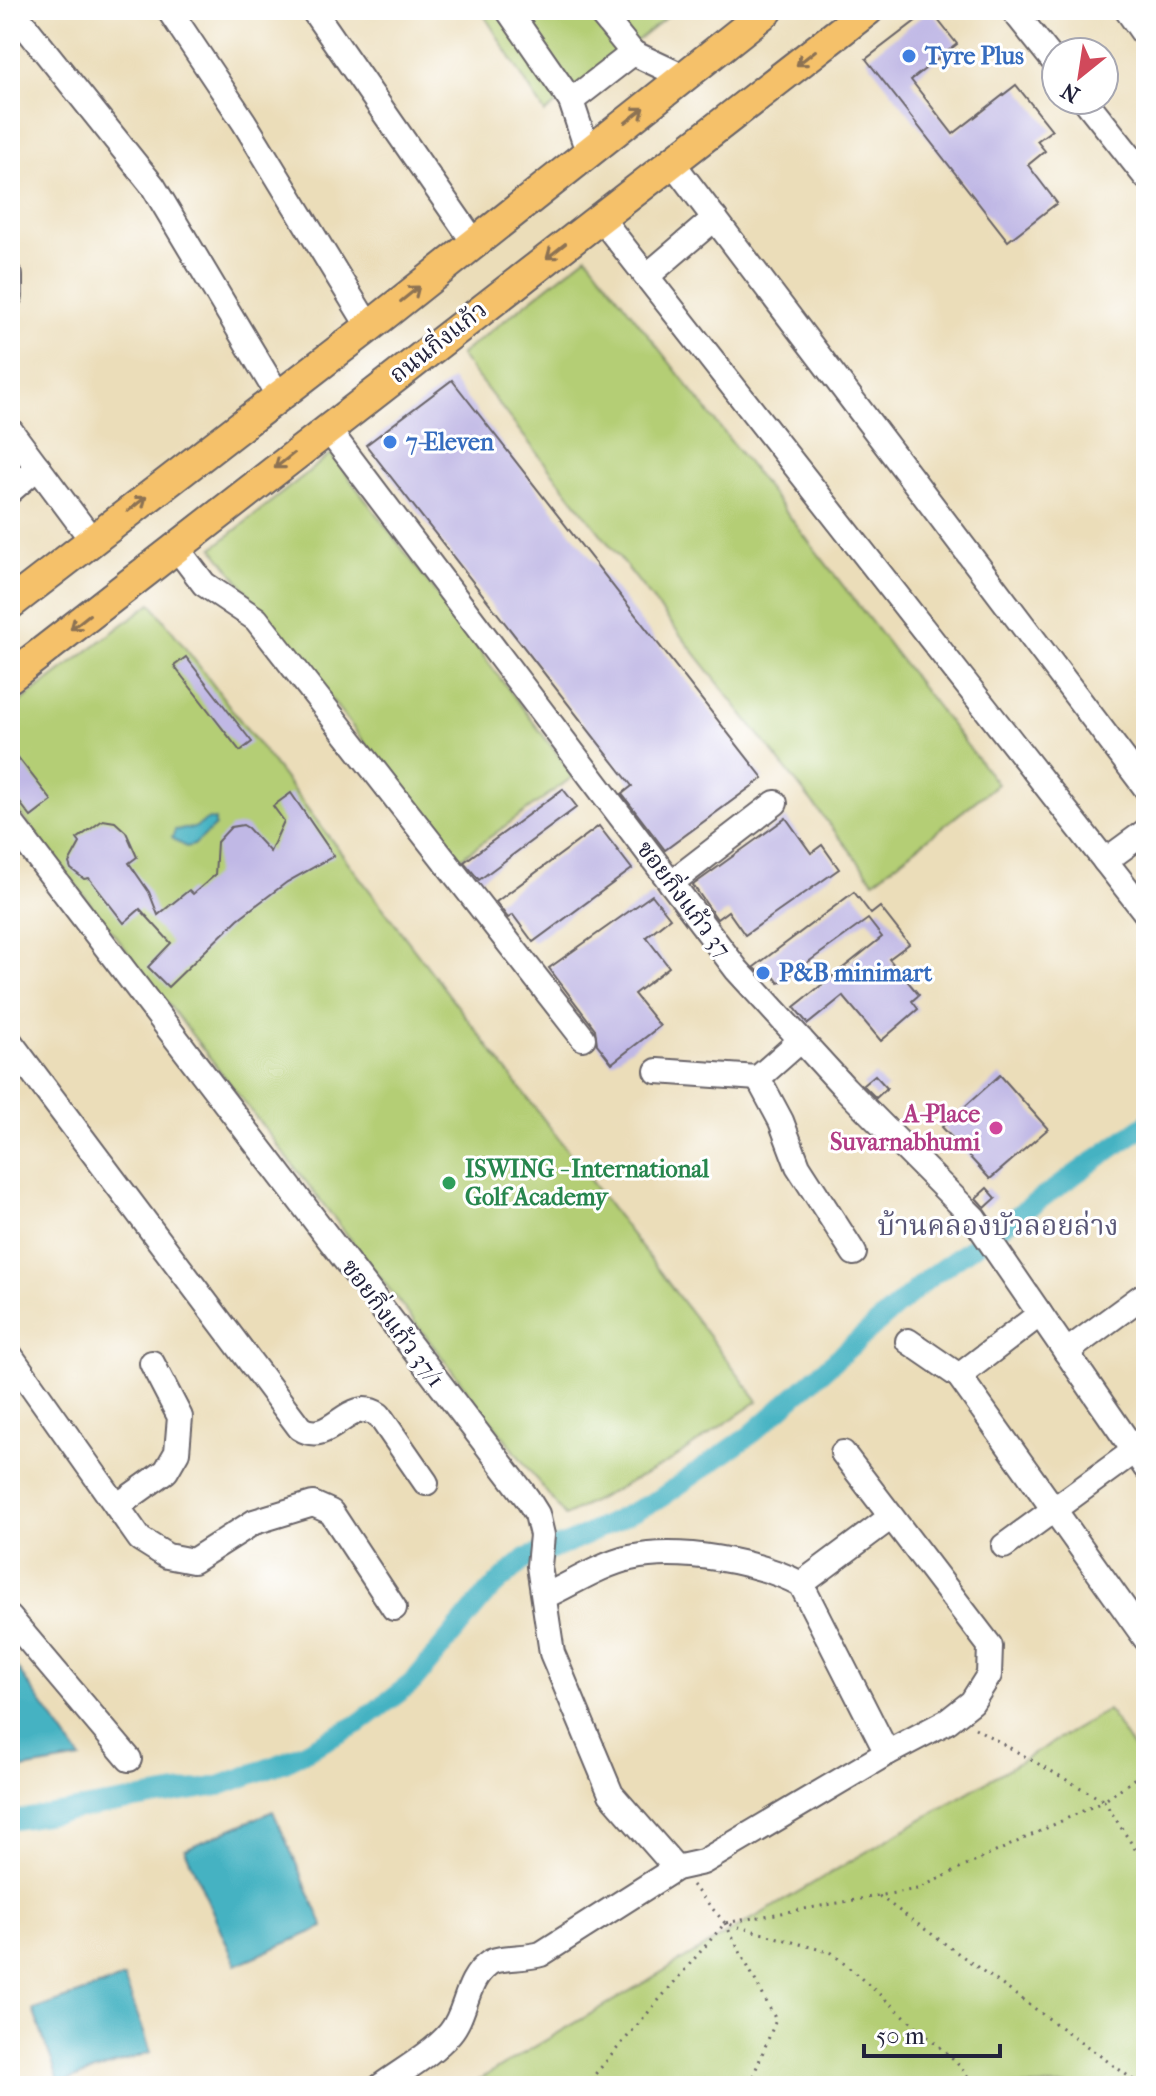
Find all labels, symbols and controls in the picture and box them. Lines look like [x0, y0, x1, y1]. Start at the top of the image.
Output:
north arrow [1040, 36, 1120, 116]
place label: Tyre Plus [924, 42, 1024, 70]
marker: Tyre Plus [900, 47, 918, 65]
one-way arrow [796, 49, 817, 66]
text: N [1057, 77, 1084, 108]
one-way arrow [624, 106, 645, 124]
one-way arrow [546, 242, 567, 259]
one-way arrow [399, 285, 419, 303]
street label: ถนนกิ่งแก้ว [382, 293, 492, 389]
place label: 7-Eleven [405, 428, 495, 456]
marker: 7-Eleven [381, 433, 399, 451]
one-way arrow [274, 453, 295, 470]
one-way arrow [126, 496, 147, 513]
one-way arrow [70, 614, 91, 631]
street label: ซอยกิ่งแก้ว 37 [631, 833, 740, 963]
place label: P&B minimart [779, 959, 932, 987]
marker: P&B minimart [754, 964, 772, 982]
place label: A-Place Suvarnabhumi [830, 1100, 981, 1156]
marker: A-Place Suvarnabhumi [987, 1119, 1005, 1137]
place label: ISWING - International Golf Academy [465, 1155, 709, 1211]
marker: ISWING - International Golf Academy [440, 1174, 458, 1192]
district label: บ้านคลองบัวลอยล่าง [878, 1209, 1118, 1242]
street label: ซอยกิ่งแก้ว 37/1 [336, 1251, 453, 1392]
scale bar [864, 2008, 1000, 2058]
text: 50 m [876, 2022, 925, 2050]

